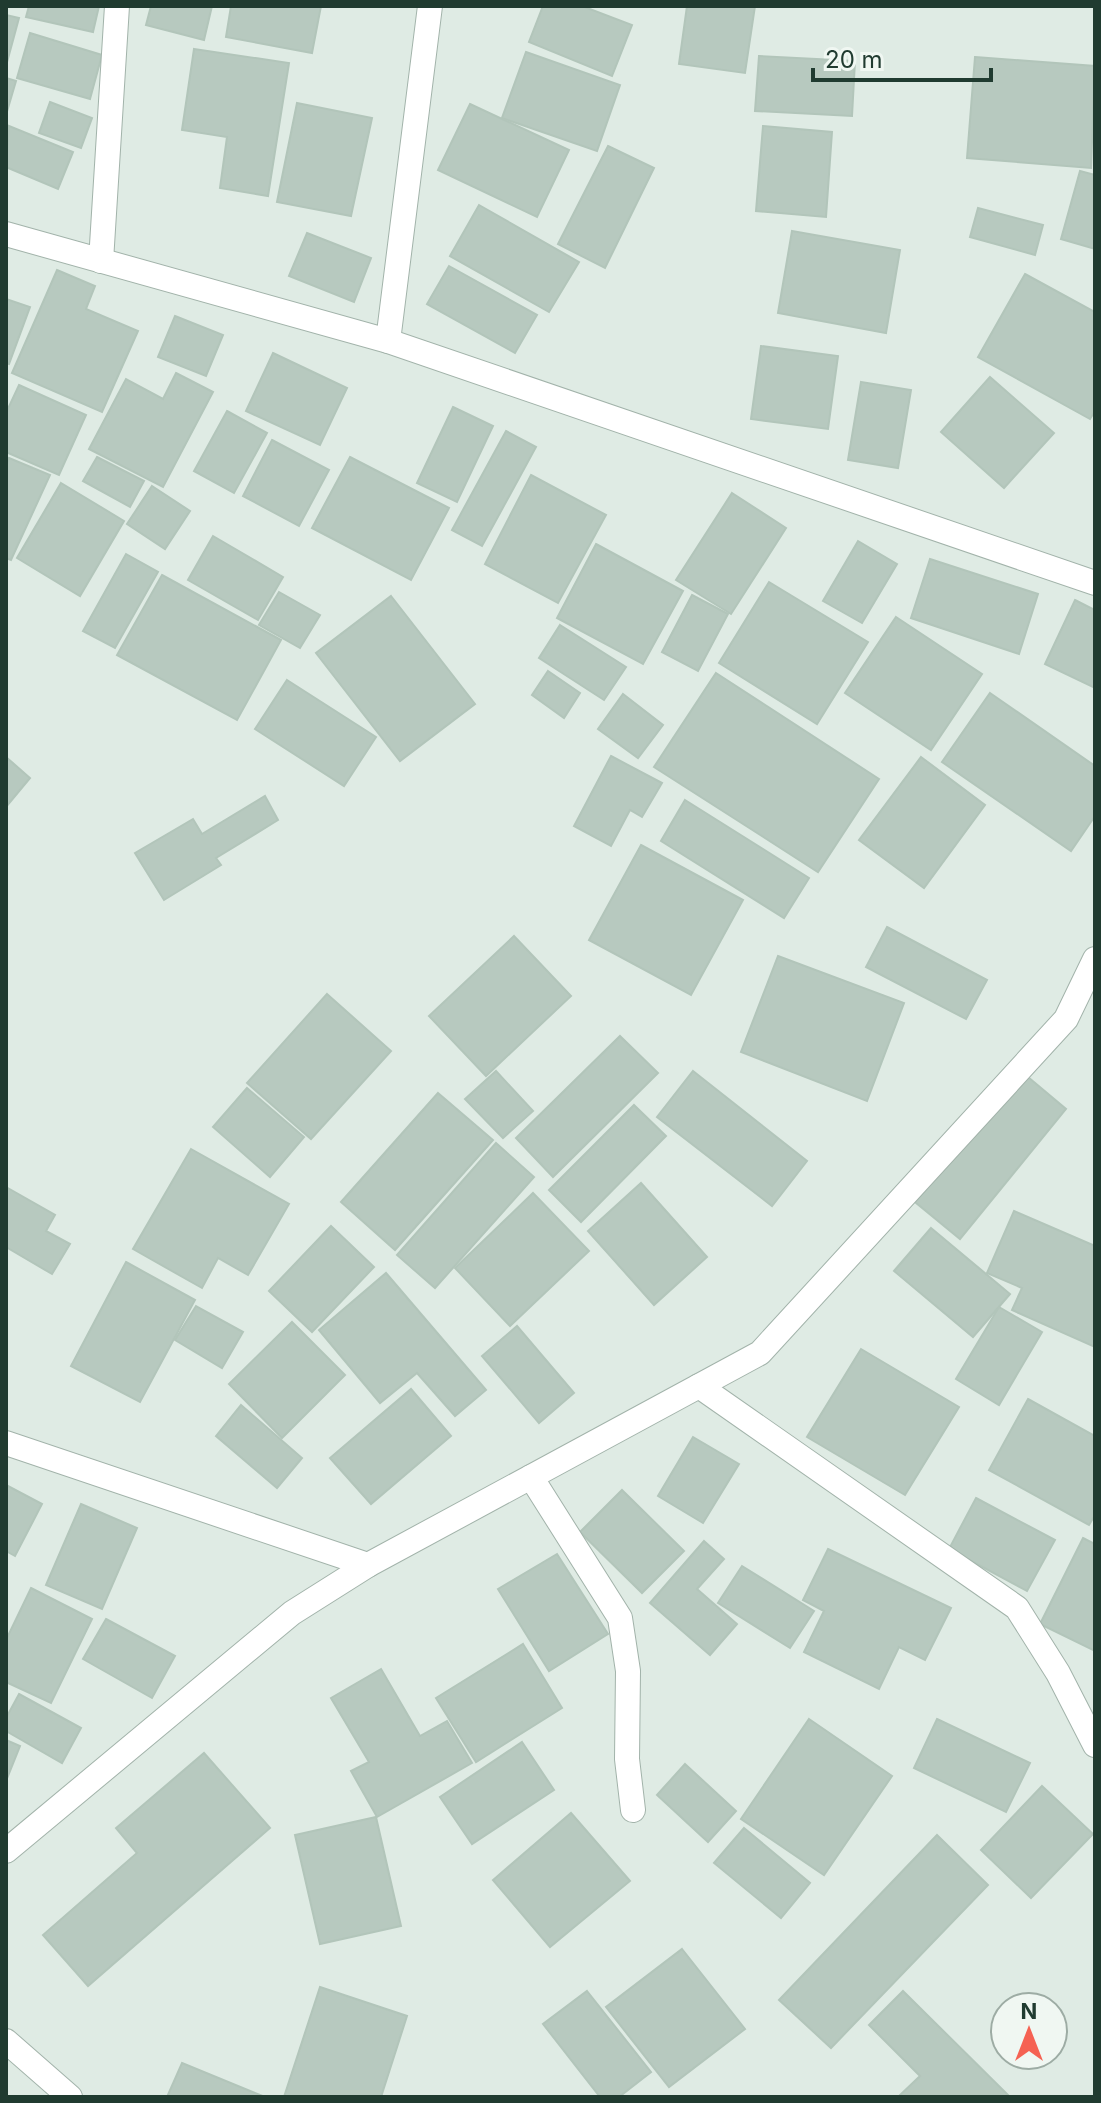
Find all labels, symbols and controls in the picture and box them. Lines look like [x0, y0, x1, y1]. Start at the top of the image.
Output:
scale bar [813, 32, 991, 82]
text: 20 m [825, 45, 883, 74]
north arrow [989, 1991, 1069, 2071]
text: N [1021, 1998, 1037, 2024]

